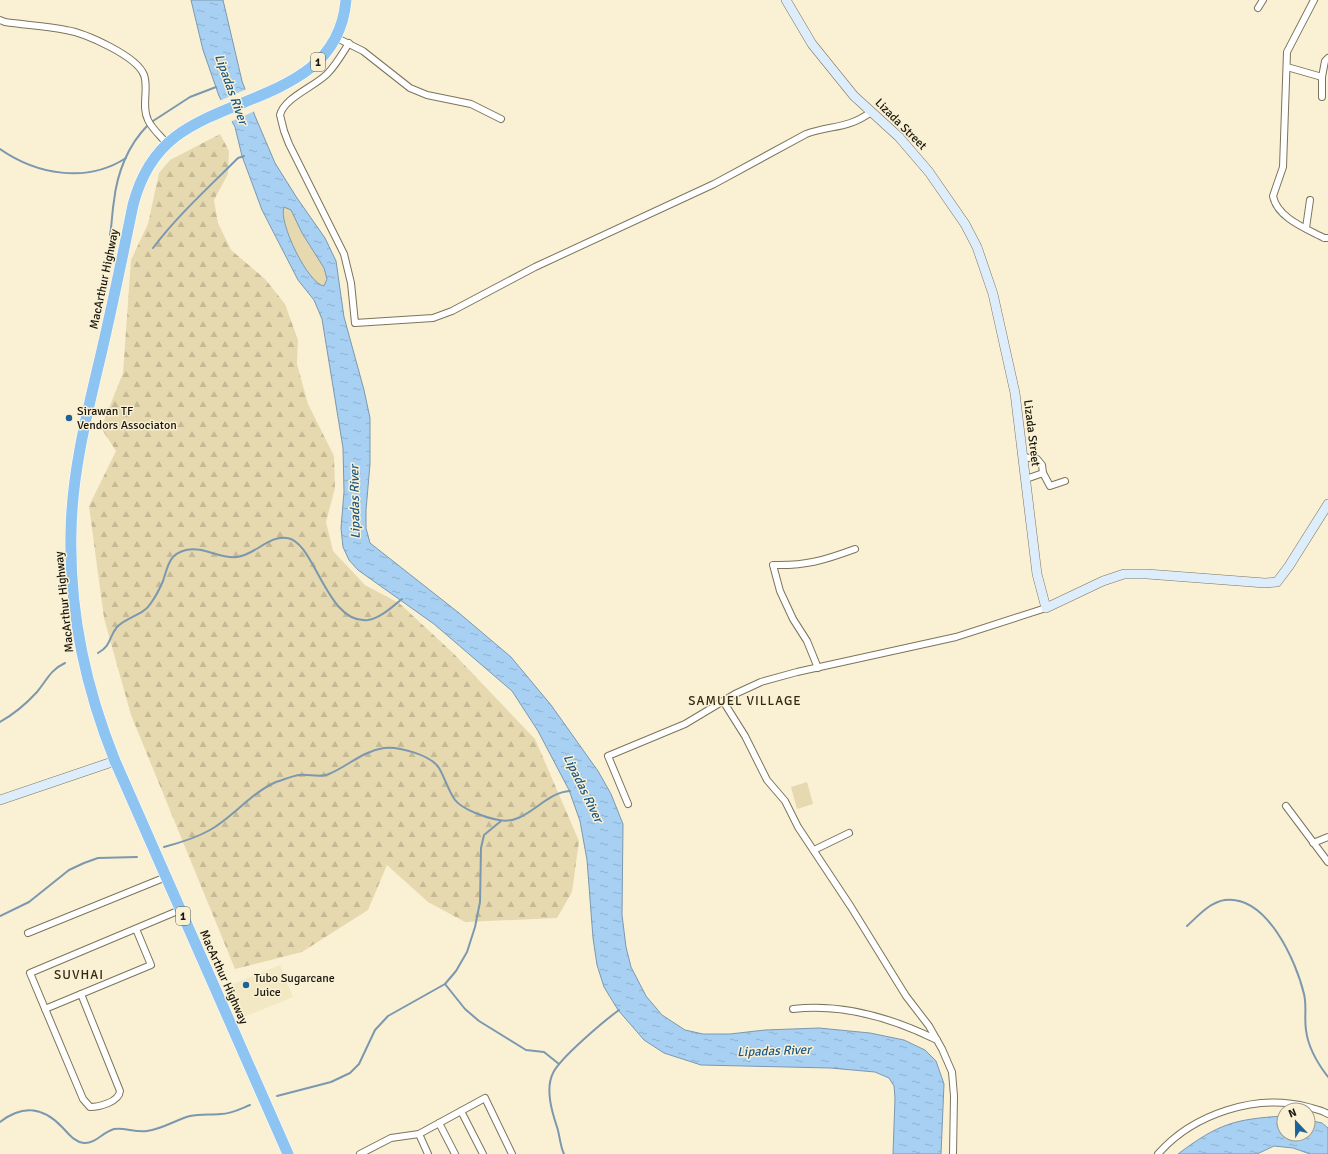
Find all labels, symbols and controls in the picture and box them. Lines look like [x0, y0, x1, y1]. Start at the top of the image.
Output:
water label: Lipadas River [211, 52, 252, 129]
road number: 1 [311, 53, 325, 71]
street label: Lizada Street [872, 95, 930, 153]
street label: MacArthur Highway [87, 227, 122, 330]
street label: Lizada Street [1020, 399, 1043, 467]
place label: Sirawan TF Vendors Associaton [77, 404, 177, 433]
marker: Sirawan TF Vendors Associaton [64, 413, 74, 423]
water label: Lipadas River [346, 463, 364, 539]
street label: MacArthur Highway [52, 550, 77, 653]
district label: SAMUEL VILLAGE [688, 693, 802, 709]
water label: Lipadas River [560, 752, 607, 827]
road number: 1 [176, 907, 190, 925]
street label: MacArthur Highway [196, 928, 251, 1027]
district label: SUVHAI [54, 967, 104, 983]
place label: Tubo Sugarcane Juice [254, 971, 335, 1000]
marker: Tubo Sugarcane Juice [241, 980, 251, 990]
water label: Lipadas River [737, 1042, 813, 1060]
north arrow [1276, 1102, 1316, 1142]
text: N [1286, 1106, 1298, 1121]

